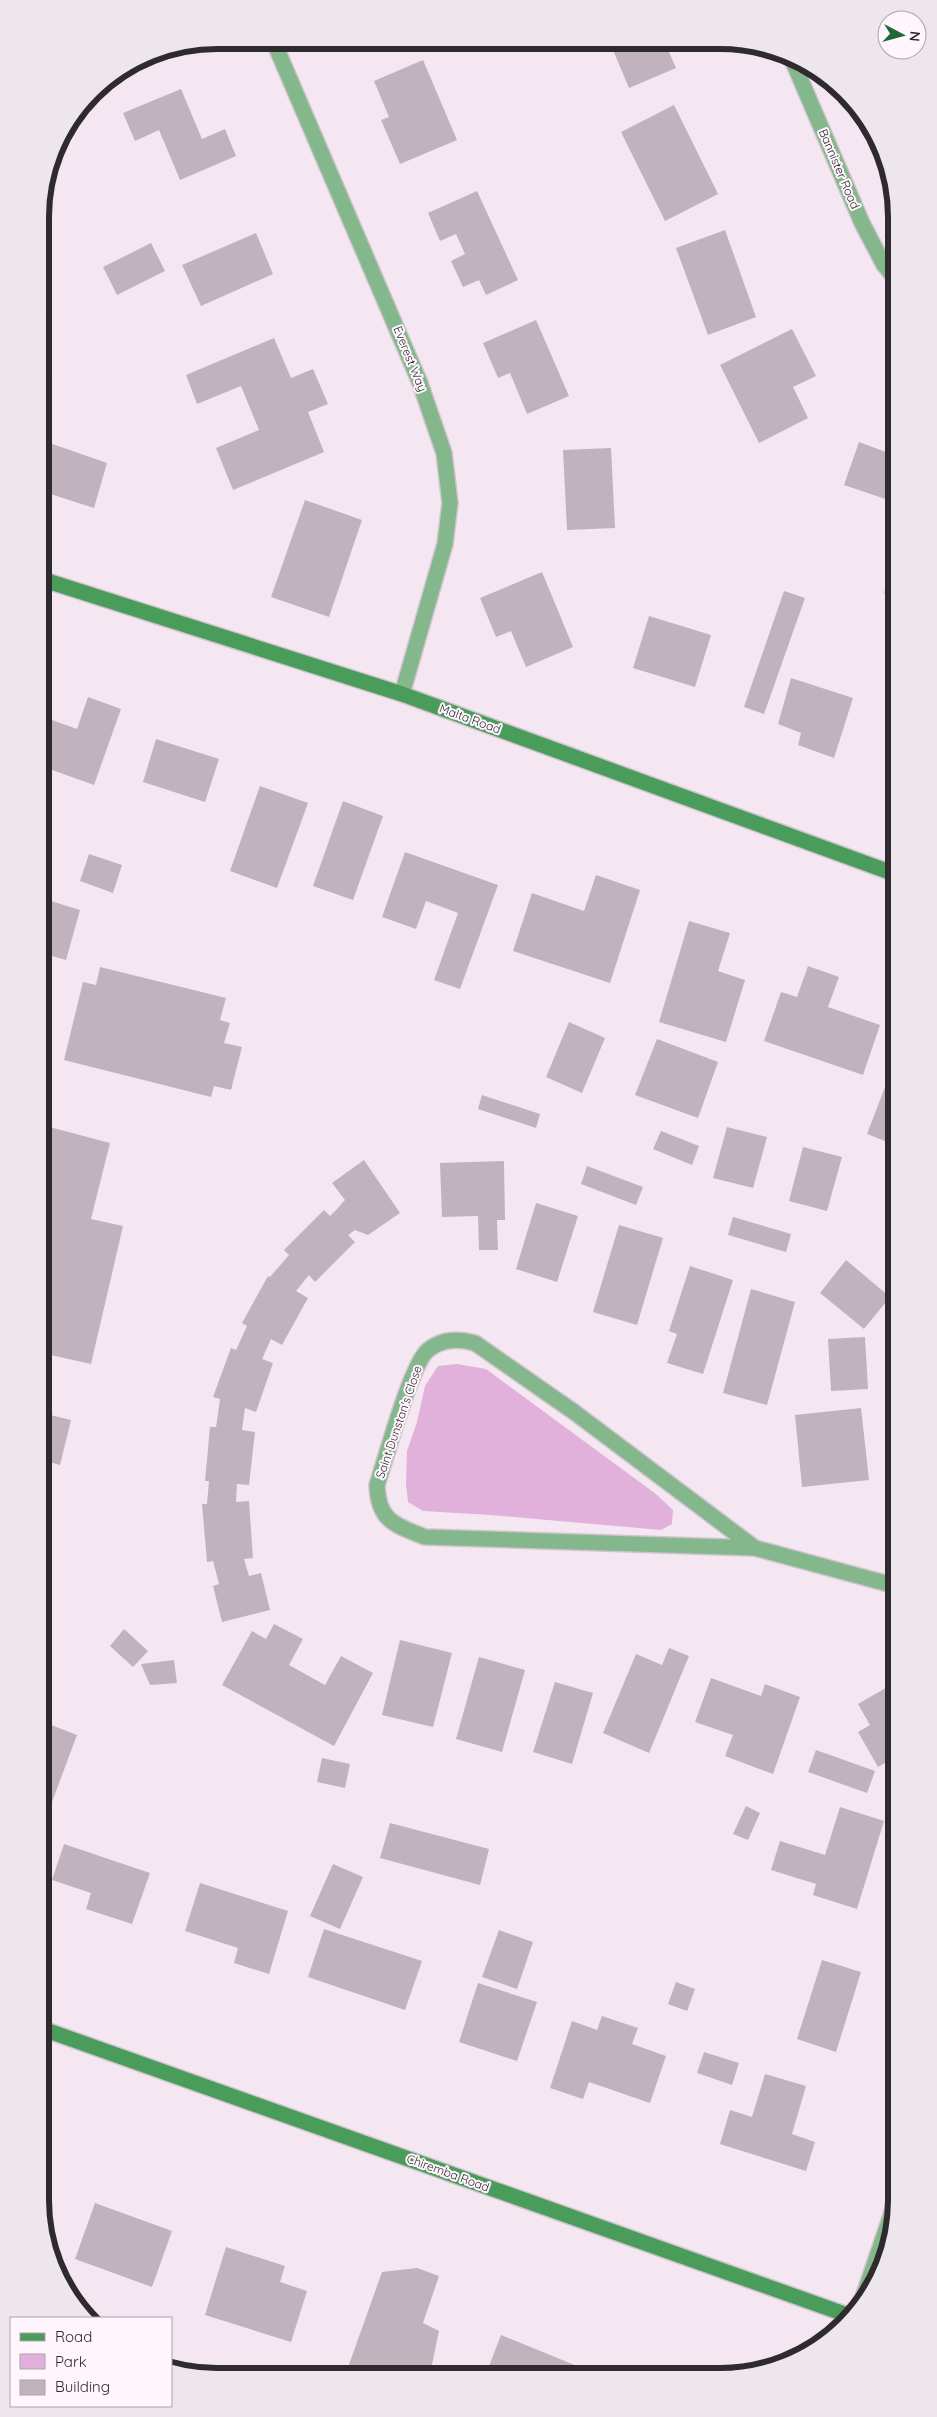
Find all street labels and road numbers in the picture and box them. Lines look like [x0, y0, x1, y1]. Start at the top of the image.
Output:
street label: Bannister Road [816, 126, 863, 211]
street label: Everest Way [391, 324, 430, 394]
street label: Malta Road [437, 700, 503, 737]
street label: Saint Dunstan's Close [372, 1363, 425, 1480]
street label: Chiremba Road [405, 2151, 492, 2194]

